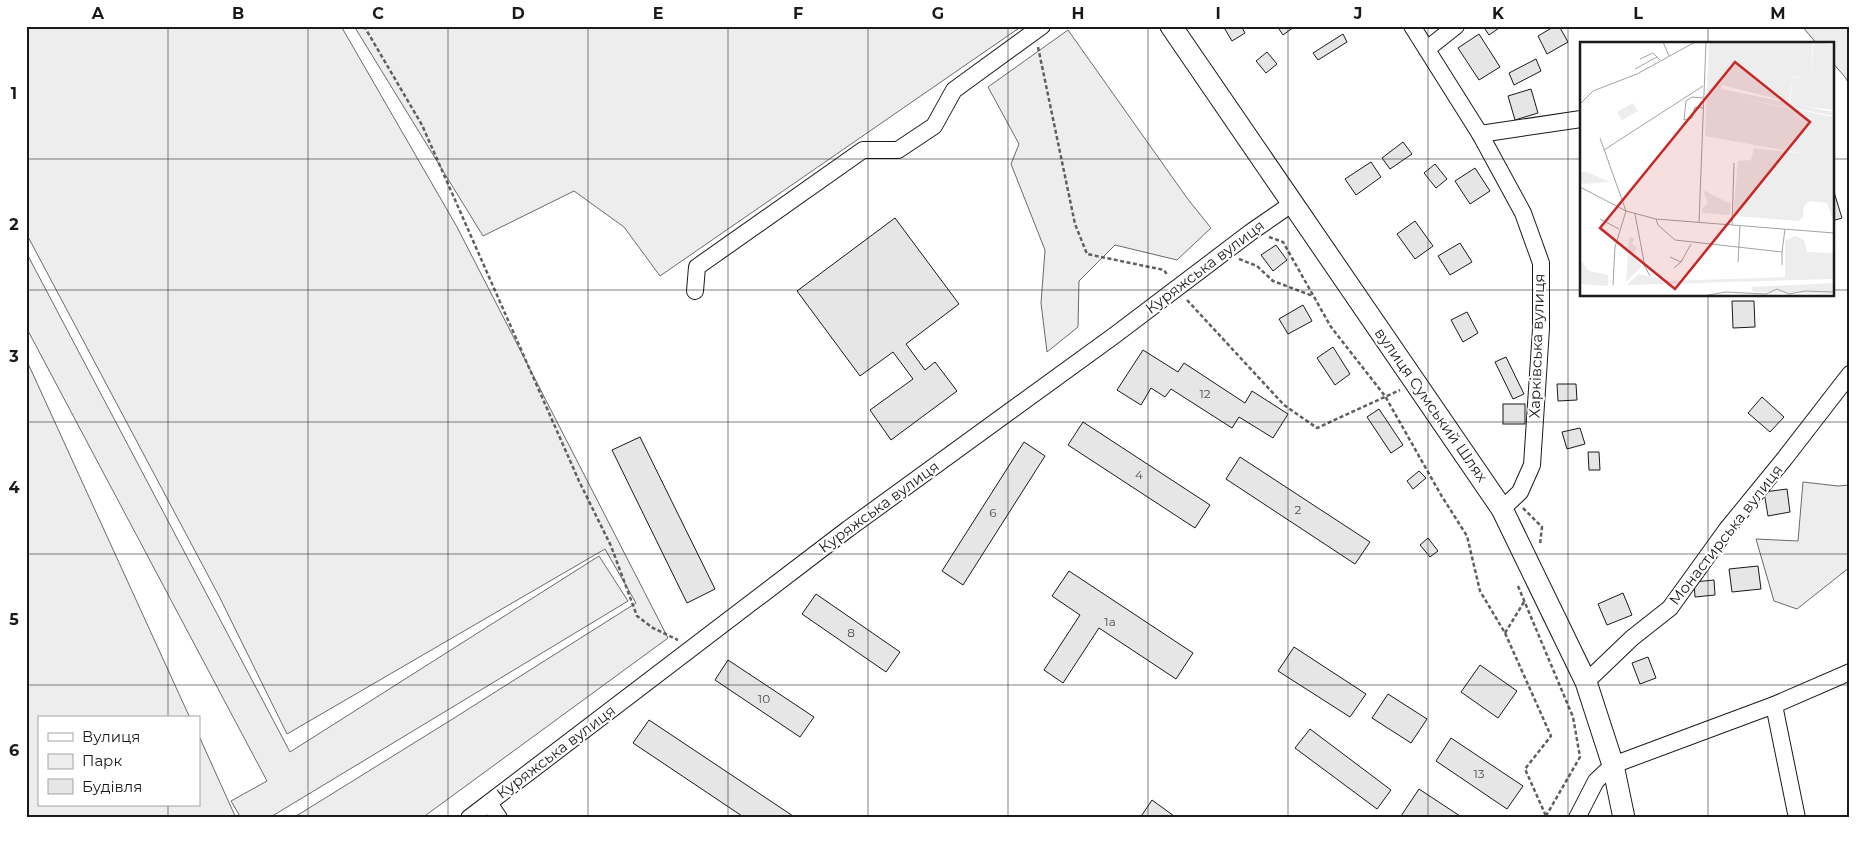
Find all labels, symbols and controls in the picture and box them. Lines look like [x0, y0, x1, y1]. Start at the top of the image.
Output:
text: A [91, 4, 105, 23]
text: B [232, 4, 244, 23]
text: C [372, 4, 384, 23]
text: D [511, 4, 525, 23]
text: E [653, 4, 663, 23]
text: F [793, 4, 803, 23]
text: G [932, 4, 944, 23]
text: H [1072, 4, 1084, 23]
text: I [1215, 4, 1221, 23]
text: J [1353, 4, 1362, 23]
text: K [1492, 4, 1505, 23]
text: L [1633, 4, 1643, 23]
text: M [1770, 4, 1786, 23]
inset map [1580, 42, 1834, 296]
text: 1 [11, 84, 17, 103]
text: 2 [9, 215, 19, 234]
street label: Куряжська вулиця [1141, 216, 1268, 318]
street label: Харківська вулиця [1524, 273, 1549, 419]
street label: вулиця Сумський Шлях [1371, 324, 1492, 486]
text: 3 [8, 347, 19, 366]
house number: 12 [1199, 386, 1211, 401]
street label: Куряжська вулиця [815, 457, 943, 557]
street label: Монастирська вулиця [1665, 461, 1786, 609]
house number: 4 [1135, 467, 1143, 482]
text: 4 [8, 478, 20, 497]
house number: 2 [1295, 502, 1302, 517]
house number: 6 [989, 505, 997, 520]
text: 5 [9, 610, 19, 629]
house number: 1а [1104, 614, 1116, 629]
house number: 8 [847, 625, 855, 640]
house number: 10 [758, 691, 770, 706]
street label: Куряжська вулиця [492, 701, 619, 803]
legend [38, 716, 200, 806]
text: Вулиця [82, 727, 140, 746]
text: 6 [9, 741, 19, 760]
text: Парк [82, 751, 122, 770]
house number: 13 [1473, 766, 1485, 781]
text: Будівля [82, 777, 142, 796]

